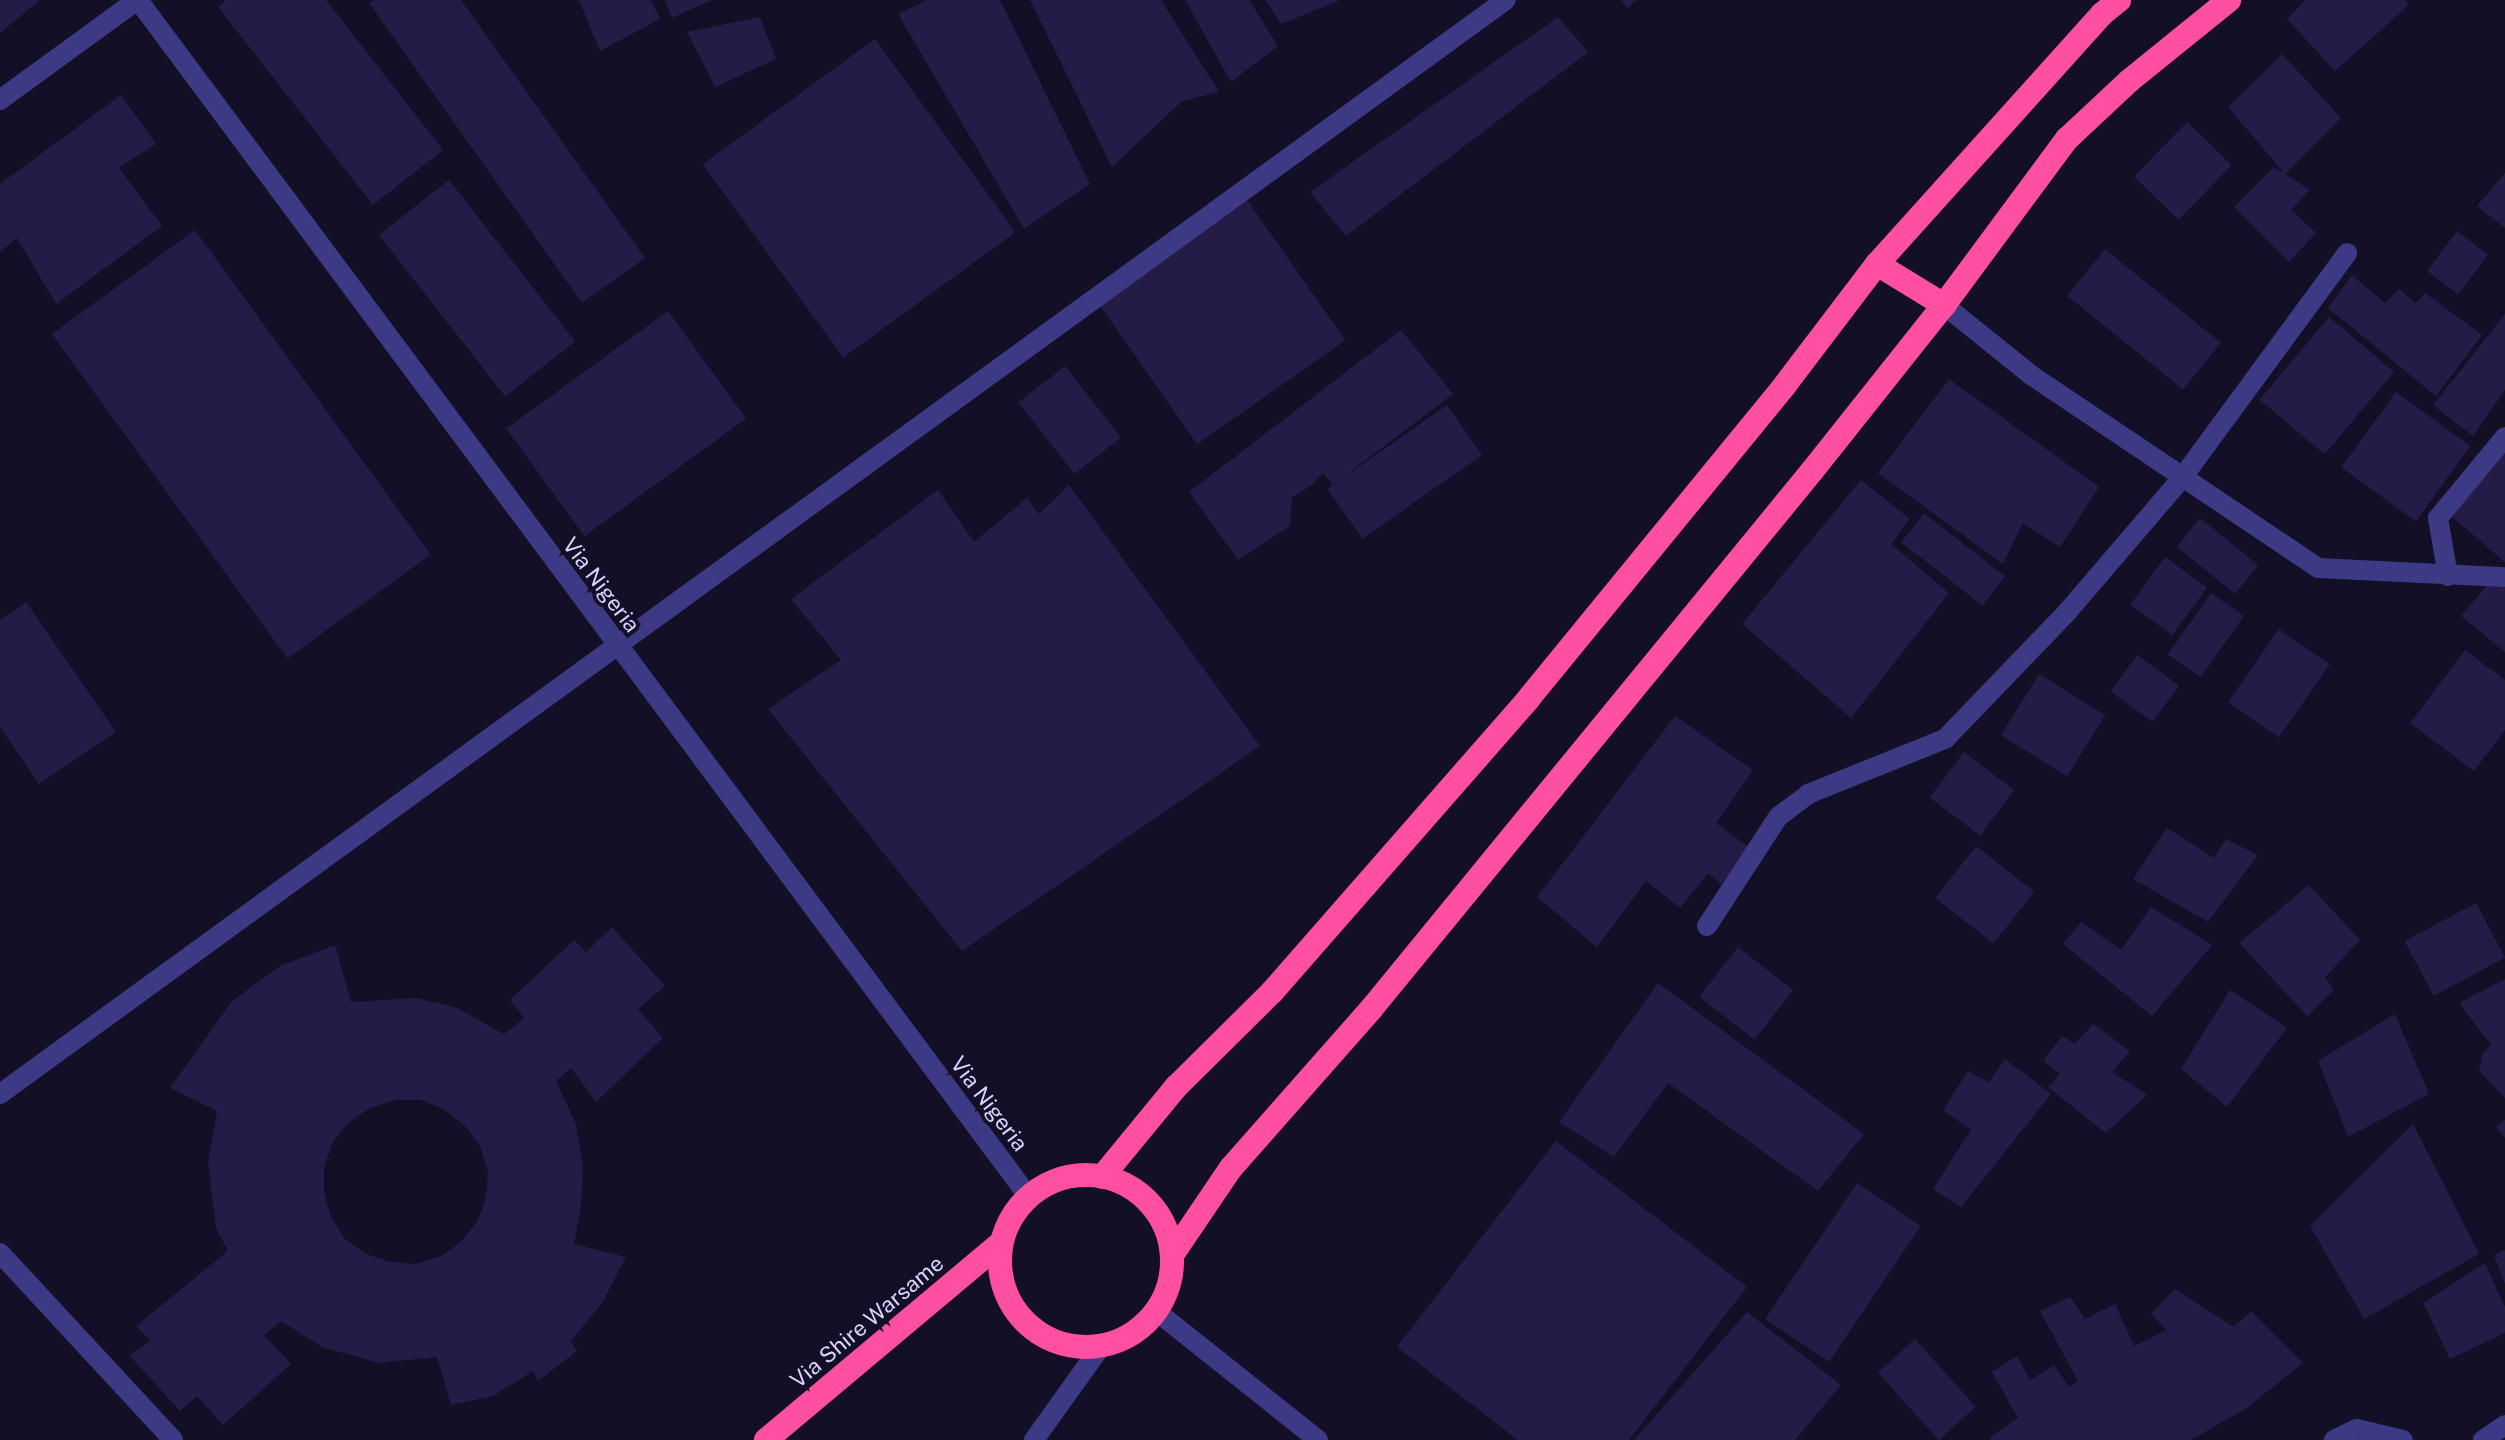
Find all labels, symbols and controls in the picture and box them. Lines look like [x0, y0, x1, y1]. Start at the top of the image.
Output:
street label: Via Nigeria [557, 532, 645, 638]
street label: Via Nigeria [945, 1051, 1033, 1157]
street label: Via Shire Warsame [785, 1250, 949, 1394]

